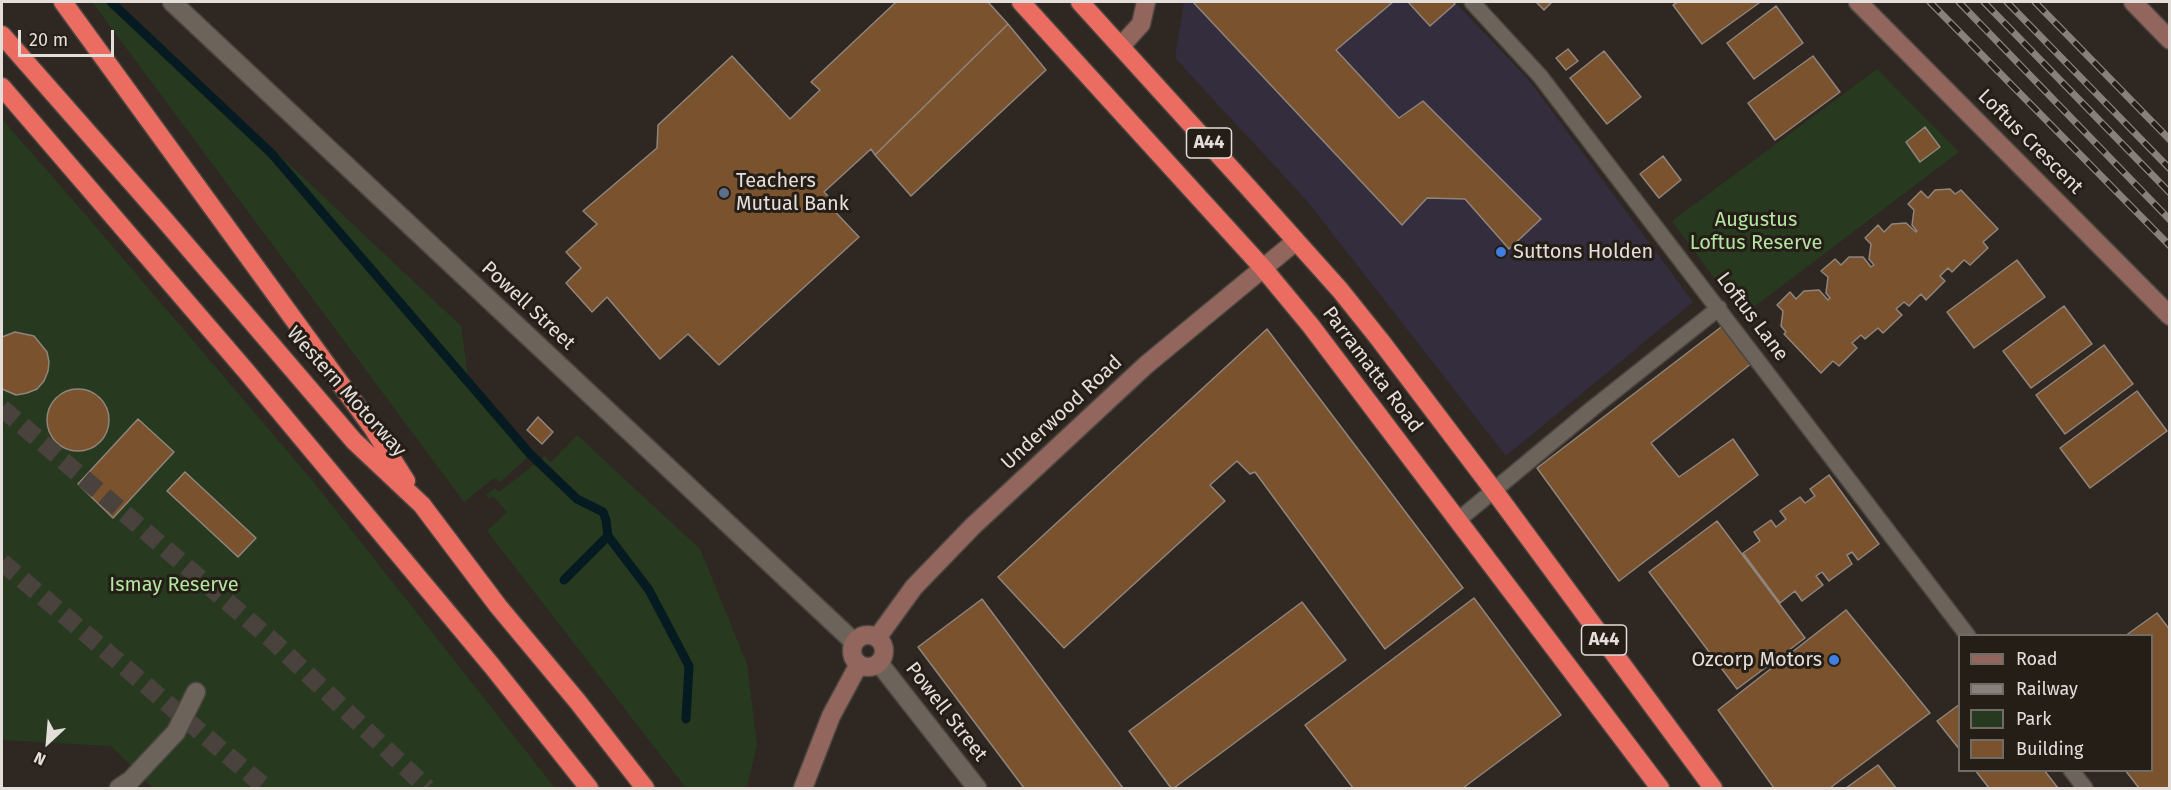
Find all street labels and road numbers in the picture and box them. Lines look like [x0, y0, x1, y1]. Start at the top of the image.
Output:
street label: Loftus Crescent [1973, 85, 2087, 199]
road number: A44 [1186, 128, 1232, 158]
street label: Powell Street [476, 257, 580, 355]
street label: Loftus Lane [1711, 268, 1793, 366]
street label: Parramatta Road [1317, 302, 1427, 438]
street label: Western Motorway [281, 322, 411, 462]
street label: Underwood Road [997, 351, 1127, 475]
road number: A44 [1582, 625, 1626, 655]
street label: Powell Street [900, 658, 992, 766]

